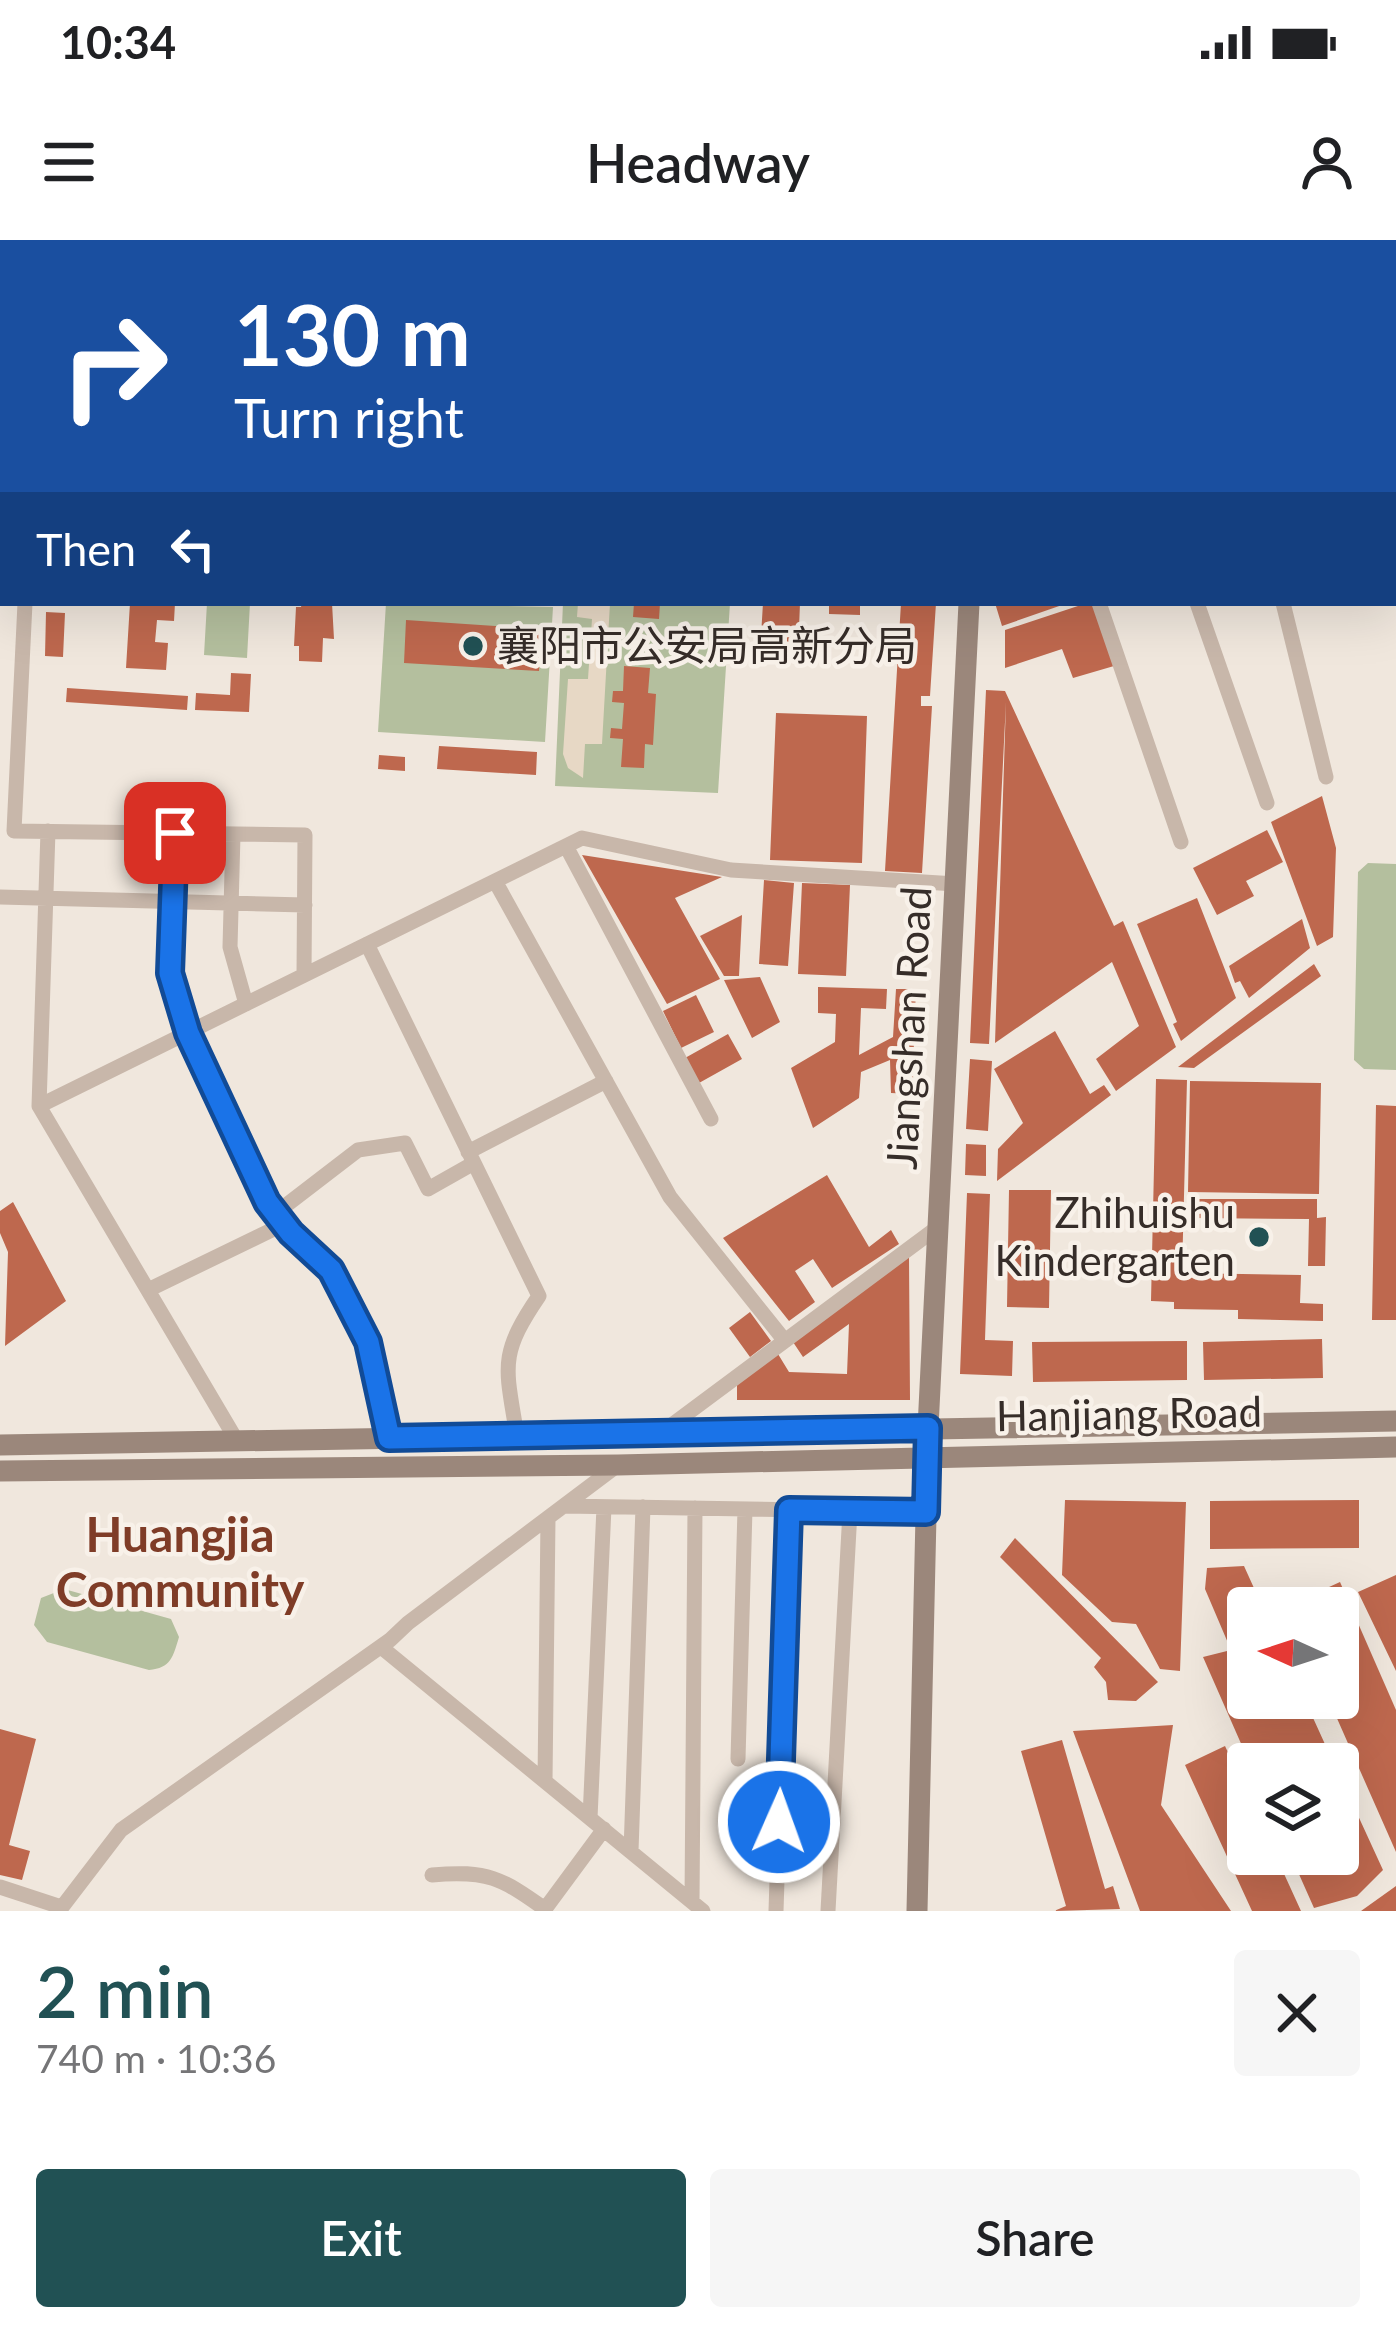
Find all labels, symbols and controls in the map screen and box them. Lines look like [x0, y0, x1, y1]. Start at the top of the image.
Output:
text: 10:34 [60, 15, 176, 69]
icon: menu [36, 129, 102, 195]
icon: person [1294, 129, 1360, 195]
text: Headway [586, 130, 810, 195]
text: 130 m [234, 283, 471, 384]
icon: right [36, 288, 192, 444]
text: Turn right [234, 385, 464, 450]
icon: left [160, 516, 226, 582]
text: Then [36, 522, 136, 576]
place label: 襄阳市公安局高新分局 [497, 620, 917, 670]
marker: 襄阳市公安局高新分局 [460, 633, 486, 659]
pin [124, 782, 226, 884]
icon: arrive [142, 800, 208, 866]
street label: Jiangshan Road [876, 885, 940, 1171]
place label: Zhihuishu Kindergarten [995, 1187, 1235, 1285]
marker: Zhihuishu Kindergarten [1246, 1224, 1272, 1250]
street label: Hanjiang Road [996, 1386, 1262, 1440]
district label: Huangjia Community [56, 1505, 305, 1617]
north arrow [1227, 1587, 1359, 1719]
map controls [1227, 1587, 1359, 1875]
button: layers [1227, 1743, 1359, 1875]
position arrow [716, 1759, 842, 1885]
text: 2 min [36, 1947, 214, 2033]
button: close [1234, 1950, 1360, 2076]
text: 740 m · 10:36 [36, 2035, 276, 2081]
button: Exit [36, 2169, 686, 2307]
button: Share [710, 2169, 1360, 2307]

